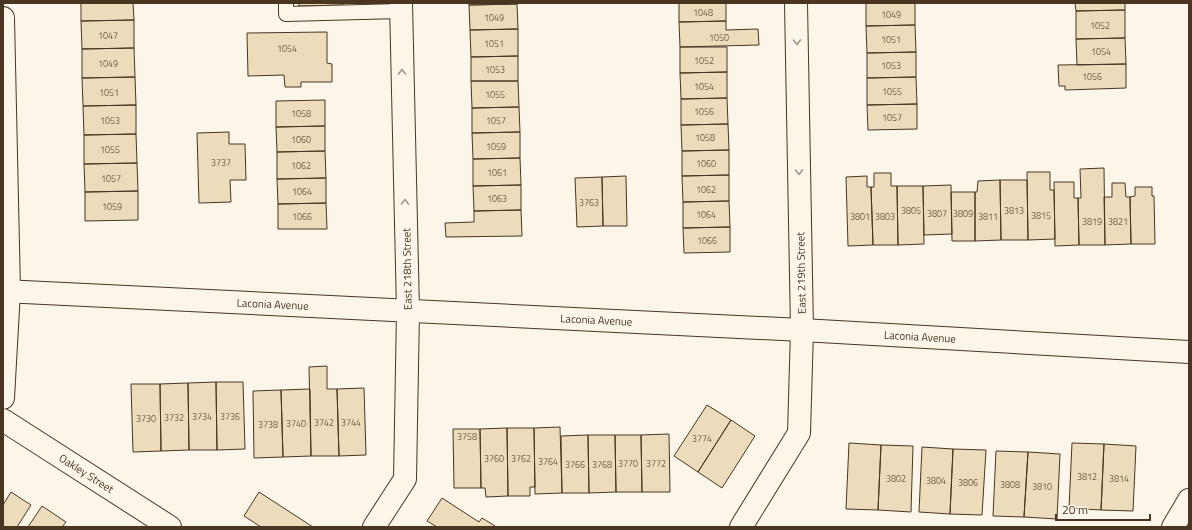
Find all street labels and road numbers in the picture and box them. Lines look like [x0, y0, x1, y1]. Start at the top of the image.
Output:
street label: East 218th Street [398, 228, 416, 310]
street label: East 219th Street [792, 232, 810, 314]
street label: Laconia Avenue [236, 294, 310, 314]
street label: Laconia Avenue [560, 310, 633, 330]
street label: Laconia Avenue [883, 327, 957, 347]
street label: Oakley Street [56, 450, 117, 497]

